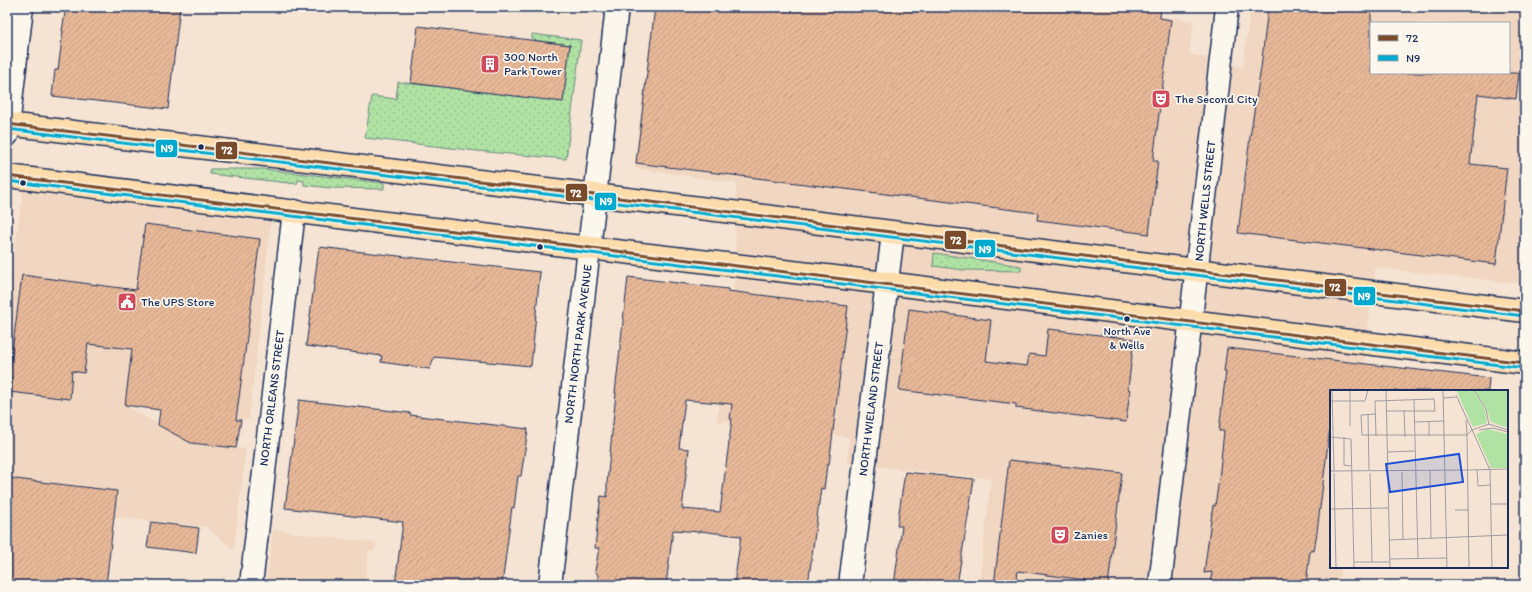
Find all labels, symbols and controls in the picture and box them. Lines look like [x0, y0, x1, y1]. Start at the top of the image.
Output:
legend [1370, 22, 1510, 74]
text: 72 [1406, 31, 1419, 45]
place label: 300 North Park Tower [504, 50, 562, 78]
text: N9 [1406, 51, 1420, 65]
building icon: 300 North Park Tower [479, 53, 501, 75]
theatre icon: The Second City [1150, 88, 1172, 110]
place label: The Second City [1175, 92, 1258, 106]
line badge: N9 [155, 139, 178, 158]
street label: NORTH WELLS STREET [1192, 140, 1218, 262]
line badge: 72 [215, 141, 238, 160]
text: N9 [160, 142, 174, 155]
unlabelled marker [196, 142, 206, 152]
text: 72 [220, 144, 233, 157]
unlabelled marker [18, 178, 28, 188]
line badge: 72 [565, 183, 588, 202]
text: 72 [569, 187, 582, 200]
line badge: N9 [594, 192, 617, 211]
text: N9 [599, 195, 613, 208]
line badge: 72 [944, 230, 967, 250]
text: 72 [949, 234, 962, 247]
line badge: N9 [974, 239, 996, 258]
unlabelled marker [535, 242, 545, 252]
text: N9 [978, 243, 992, 256]
street label: NORTH NORTH PARK AVENUE [561, 263, 595, 424]
line badge: 72 [1324, 278, 1347, 297]
text: 72 [1328, 281, 1341, 294]
line badge: N9 [1353, 286, 1376, 306]
text: N9 [1357, 290, 1371, 303]
public building icon: The UPS Store [116, 291, 138, 313]
place label: The UPS Store [141, 295, 215, 309]
marker: North Ave & Wells [1122, 314, 1132, 324]
place label: North Ave & Wells [1103, 325, 1151, 352]
street label: NORTH ORLEANS STREET [257, 329, 287, 467]
street label: NORTH WIELAND STREET [856, 341, 886, 477]
inset map [1330, 390, 1508, 568]
theatre icon: Zanies [1049, 524, 1071, 546]
place label: Zanies [1074, 528, 1108, 542]

